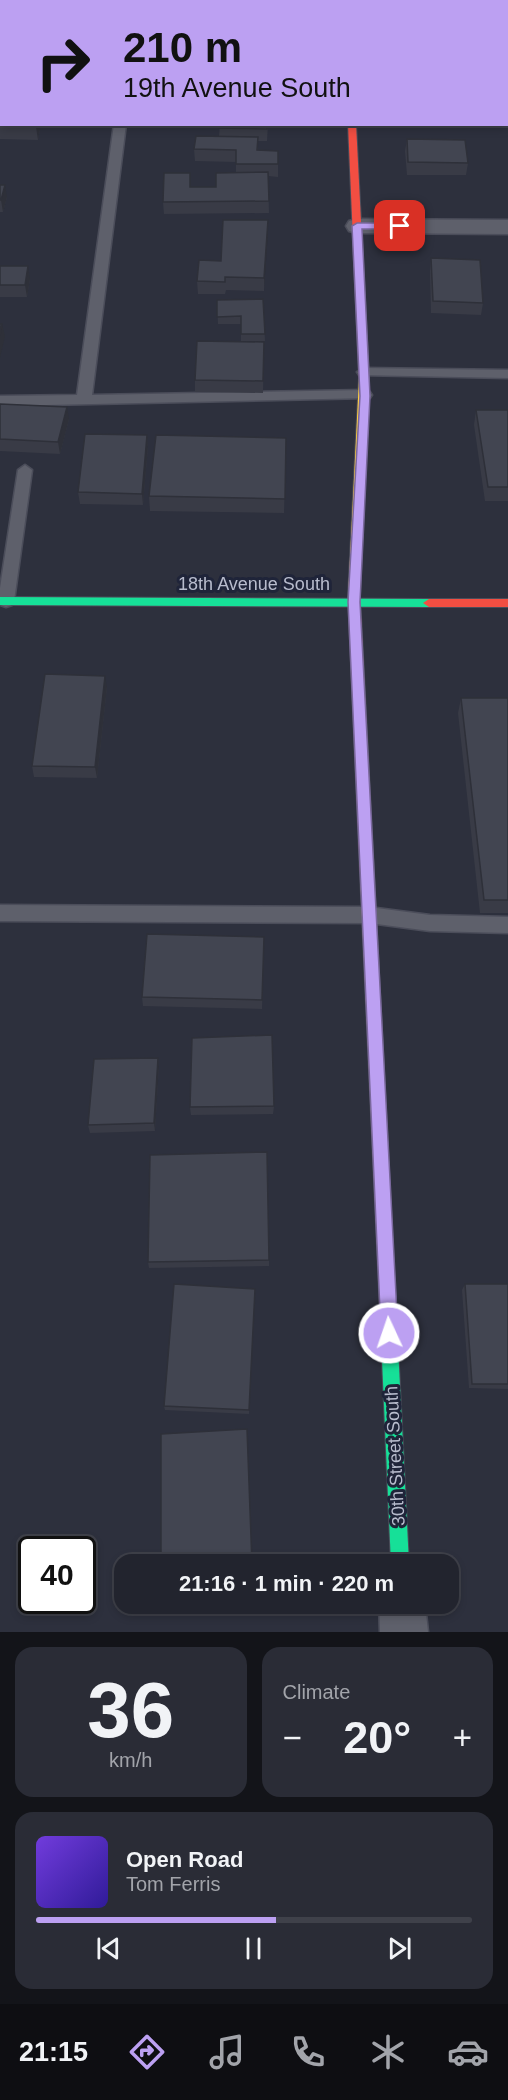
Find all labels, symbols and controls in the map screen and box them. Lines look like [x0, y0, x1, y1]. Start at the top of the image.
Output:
icon: right [24, 24, 102, 102]
text: 210 m [123, 24, 242, 71]
text: 19th Avenue South [123, 73, 351, 103]
pin [374, 200, 425, 251]
icon: arrive [383, 209, 416, 242]
street label: 18th Avenue South [178, 574, 330, 594]
position arrow [357, 1301, 421, 1365]
street label: 30th Street South [381, 1386, 409, 1526]
speed limit sign: 40 [18, 1536, 96, 1614]
text: 21:16 · 1 min · 220 m [179, 1571, 394, 1596]
text: 36 [87, 1666, 174, 1754]
text: Climate [283, 1681, 350, 1703]
text: 20° [343, 1712, 411, 1763]
text: − [283, 1719, 302, 1756]
text: + [453, 1719, 472, 1756]
text: km/h [109, 1749, 152, 1771]
text: Open Road [126, 1847, 243, 1872]
text: Tom Ferris [126, 1873, 220, 1895]
icon: previous [92, 1932, 125, 1965]
icon: pause [237, 1932, 270, 1965]
icon: next [383, 1932, 416, 1965]
icon: directions [126, 2031, 168, 2073]
icon: music [206, 2031, 248, 2073]
icon: phone [287, 2031, 329, 2073]
icon: climate [367, 2031, 409, 2073]
icon: car [447, 2031, 489, 2073]
text: 21:15 [19, 2037, 88, 2067]

